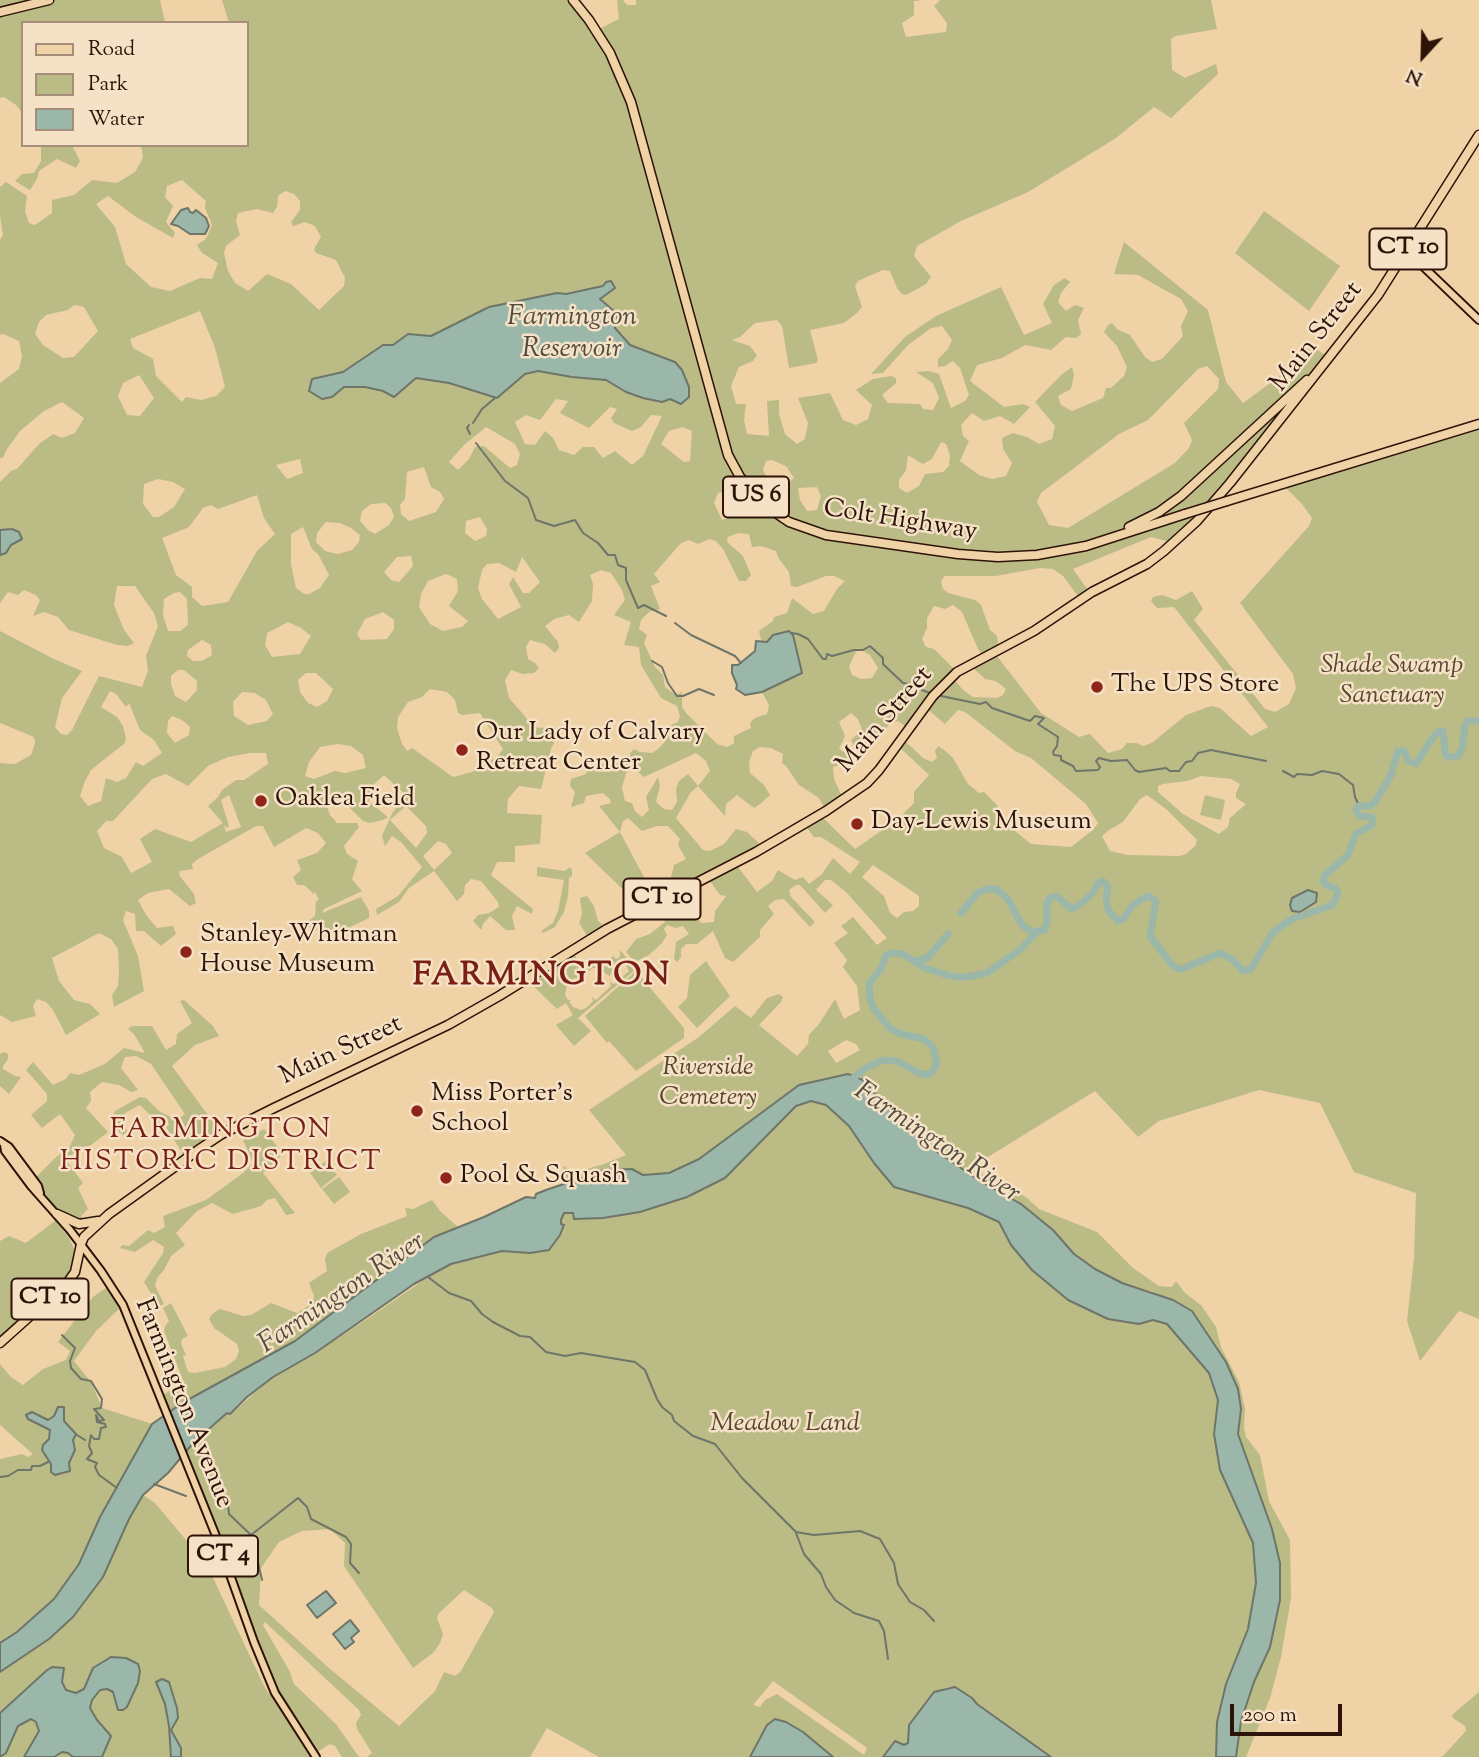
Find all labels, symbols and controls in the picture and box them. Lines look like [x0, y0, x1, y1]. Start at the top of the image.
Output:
legend [21, 21, 248, 147]
north arrow [1388, 21, 1458, 91]
text: Road [88, 35, 135, 65]
text: N [1403, 61, 1427, 91]
text: Park [88, 70, 128, 100]
text: Water [88, 105, 144, 135]
road number: CT 10 [1370, 228, 1446, 270]
street label: Main Street [1265, 277, 1371, 399]
water label: Farmington Reservoir [507, 302, 637, 368]
road number: US 6 [723, 476, 789, 518]
street label: Colt Highway [821, 494, 979, 550]
park label: Shade Swamp Sanctuary [1321, 652, 1463, 714]
street label: Main Street [831, 661, 941, 781]
place label: The UPS Store [1111, 671, 1279, 703]
marker: The UPS Store [1089, 679, 1105, 695]
place label: Our Lady of Calvary Retreat Center [476, 719, 705, 780]
marker: Our Lady of Calvary Retreat Center [454, 742, 470, 758]
place label: Oaklea Field [275, 785, 415, 817]
marker: Oaklea Field [253, 793, 269, 809]
place label: Day-Lewis Museum [871, 808, 1092, 840]
marker: Day-Lewis Museum [849, 816, 865, 832]
road number: CT 10 [624, 878, 700, 919]
place label: Stanley-Whitman House Museum [200, 921, 398, 982]
marker: Stanley-Whitman House Museum [178, 944, 194, 960]
district label: FARMINGTON [414, 958, 670, 998]
street label: Main Street [276, 1010, 408, 1094]
park label: Riverside Cemetery [659, 1054, 757, 1116]
water label: Farmington River [846, 1076, 1026, 1212]
place label: Miss Porter's School [431, 1080, 573, 1142]
marker: Miss Porter's School [409, 1103, 425, 1119]
district label: FARMINGTON HISTORIC DISTRICT [62, 1115, 380, 1181]
place label: Pool & Squash [460, 1162, 627, 1194]
marker: Pool & Squash [438, 1170, 454, 1186]
water label: Farmington River [253, 1227, 433, 1363]
road number: CT 10 [12, 1279, 88, 1320]
street label: Farmington Avenue [126, 1295, 238, 1513]
park label: Meadow Land [710, 1410, 860, 1442]
road number: CT 4 [188, 1536, 258, 1576]
scale bar [1234, 1690, 1346, 1734]
text: 200 m [1243, 1701, 1297, 1731]

